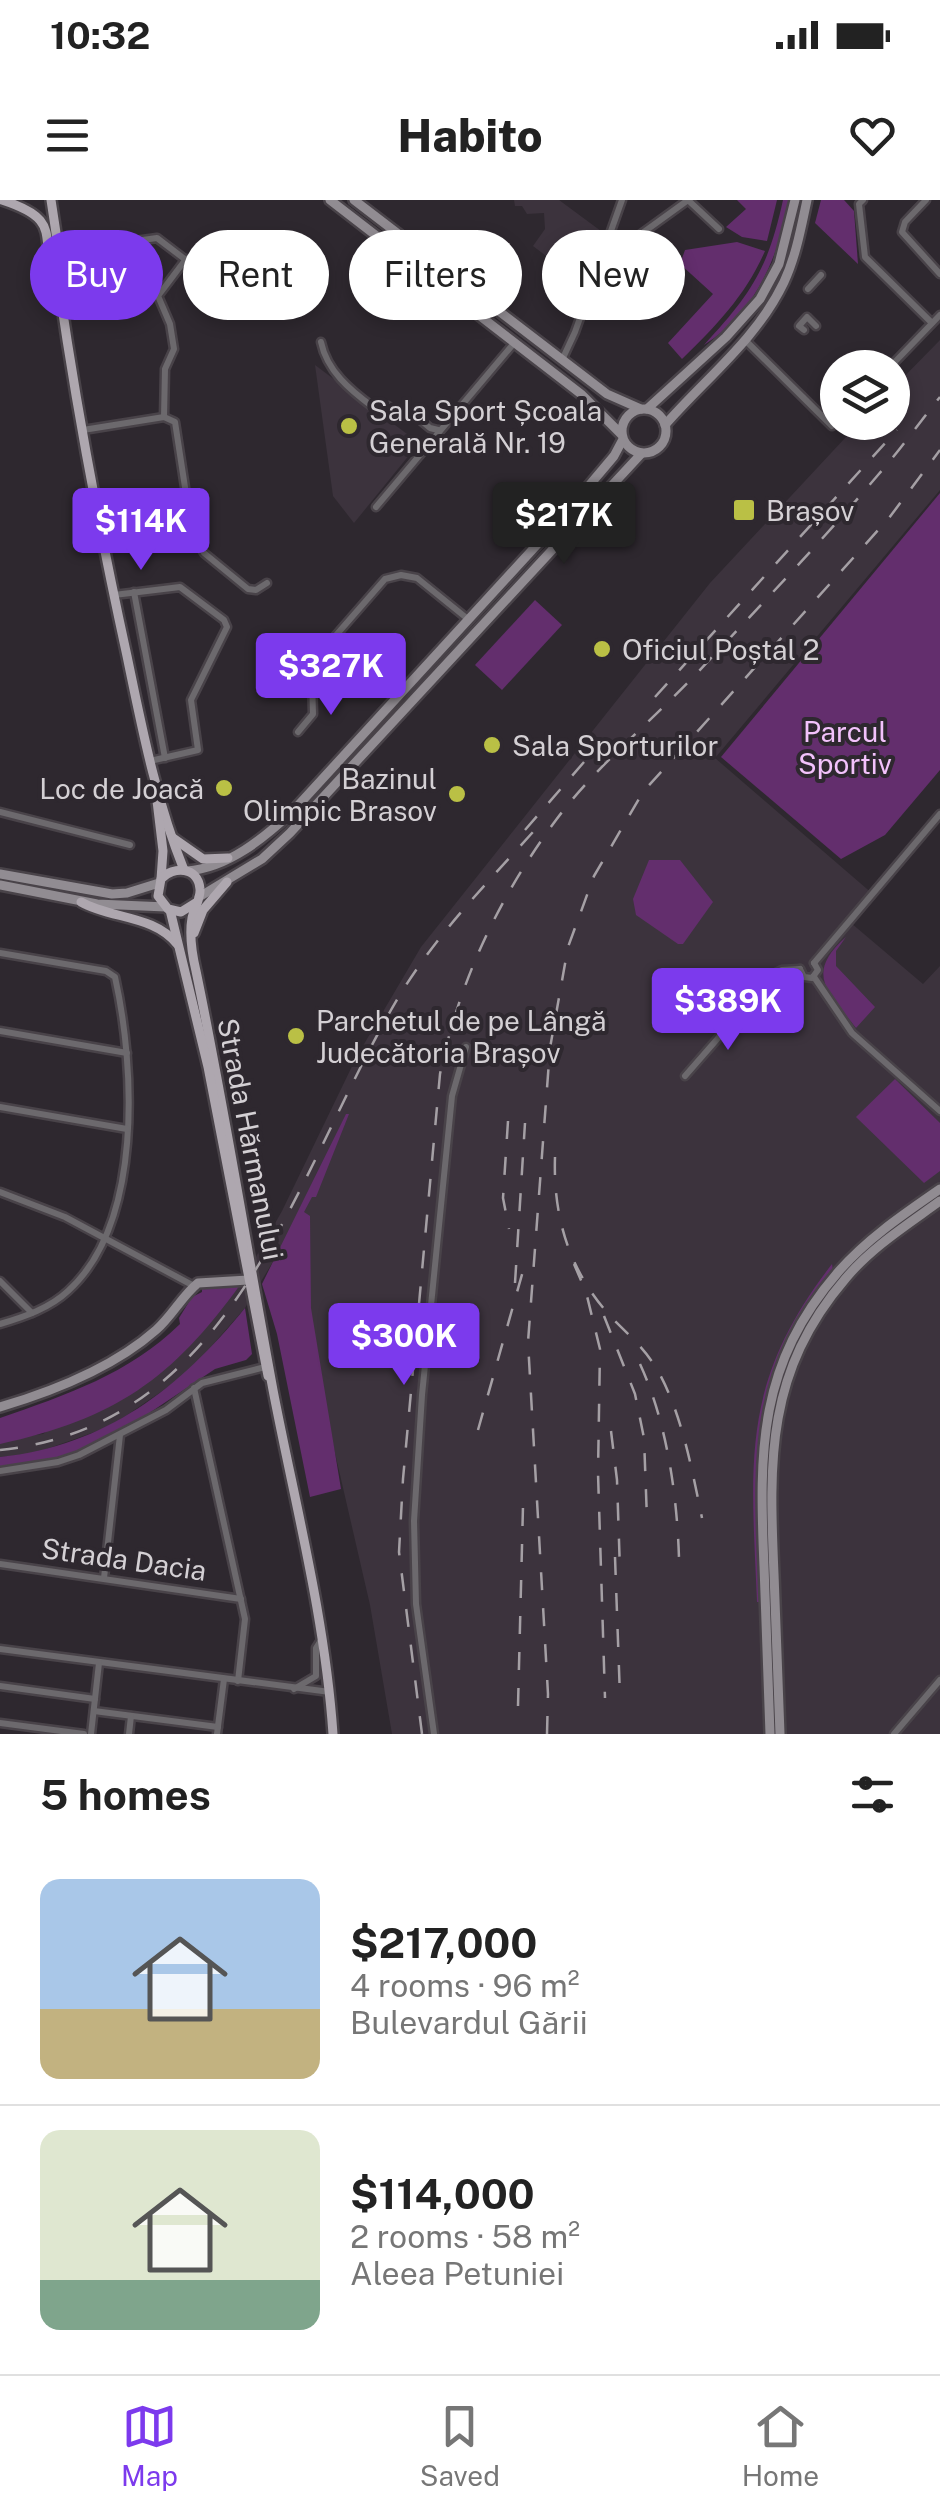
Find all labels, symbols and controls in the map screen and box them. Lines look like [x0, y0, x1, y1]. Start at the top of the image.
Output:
text: 10:32 [50, 13, 150, 58]
icon: menu [40, 108, 95, 163]
icon: heart [845, 108, 900, 163]
text: Habito [397, 109, 543, 162]
chip: Buy [30, 230, 163, 320]
chip: Rent [183, 230, 329, 320]
chip: Filters [349, 230, 522, 320]
chip: New [542, 230, 685, 320]
map controls [820, 350, 910, 440]
button: layers [820, 350, 910, 440]
place label: Sala Sport Școala Generală Nr. 19 [369, 394, 602, 459]
marker: Sala Sport Școala Generală Nr. 19 [338, 415, 360, 437]
pin: $217K [494, 482, 634, 567]
pin: $114K [71, 488, 211, 573]
place label: Brașov [766, 494, 854, 527]
text: $217K [515, 496, 613, 533]
marker: Brașov [731, 497, 757, 523]
text: $114K [94, 502, 188, 539]
pin: $327K [261, 633, 401, 718]
place label: Oficiul Poștal 2 [622, 633, 820, 666]
marker: Oficiul Poștal 2 [591, 638, 613, 660]
text: $327K [278, 647, 384, 684]
park label: Parcul Sportiv [798, 715, 892, 780]
place label: Sala Sporturilor [512, 729, 718, 762]
marker: Sala Sporturilor [481, 734, 503, 756]
place label: Bazinul Olimpic Brasov [243, 762, 437, 827]
place label: Loc de Joacă [39, 772, 204, 805]
marker: Loc de Joacă [213, 777, 235, 799]
marker: Bazinul Olimpic Brasov [446, 783, 468, 805]
pin: $389K [658, 968, 798, 1053]
text: $389K [674, 982, 782, 1019]
place label: Parchetul de pe Lângă Judecătoria Brașov [316, 1004, 606, 1069]
street label: Strada Hărmanului [211, 1015, 291, 1263]
marker: Parchetul de pe Lângă Judecătoria Brașov [285, 1025, 307, 1047]
pin: $300K [334, 1303, 474, 1388]
text: $300K [350, 1317, 458, 1354]
street label: Strada Dacia [39, 1531, 209, 1587]
icon: filters [845, 1767, 900, 1822]
text: 5 homes [40, 1770, 211, 1819]
text: $217,000 [350, 1918, 537, 1967]
icon: home [120, 1919, 240, 2039]
text: 4 rooms · 96 m² [350, 1967, 580, 2004]
text: Bulevardul Gării [350, 2004, 588, 2041]
text: $114,000 [350, 2169, 535, 2218]
icon: home [120, 2170, 240, 2290]
text: 2 rooms · 58 m² [350, 2218, 580, 2255]
text: Aleea Petuniei [350, 2255, 564, 2292]
tab: Map [121, 2399, 178, 2492]
tab: Saved [420, 2399, 500, 2492]
tab: Home [742, 2399, 819, 2492]

